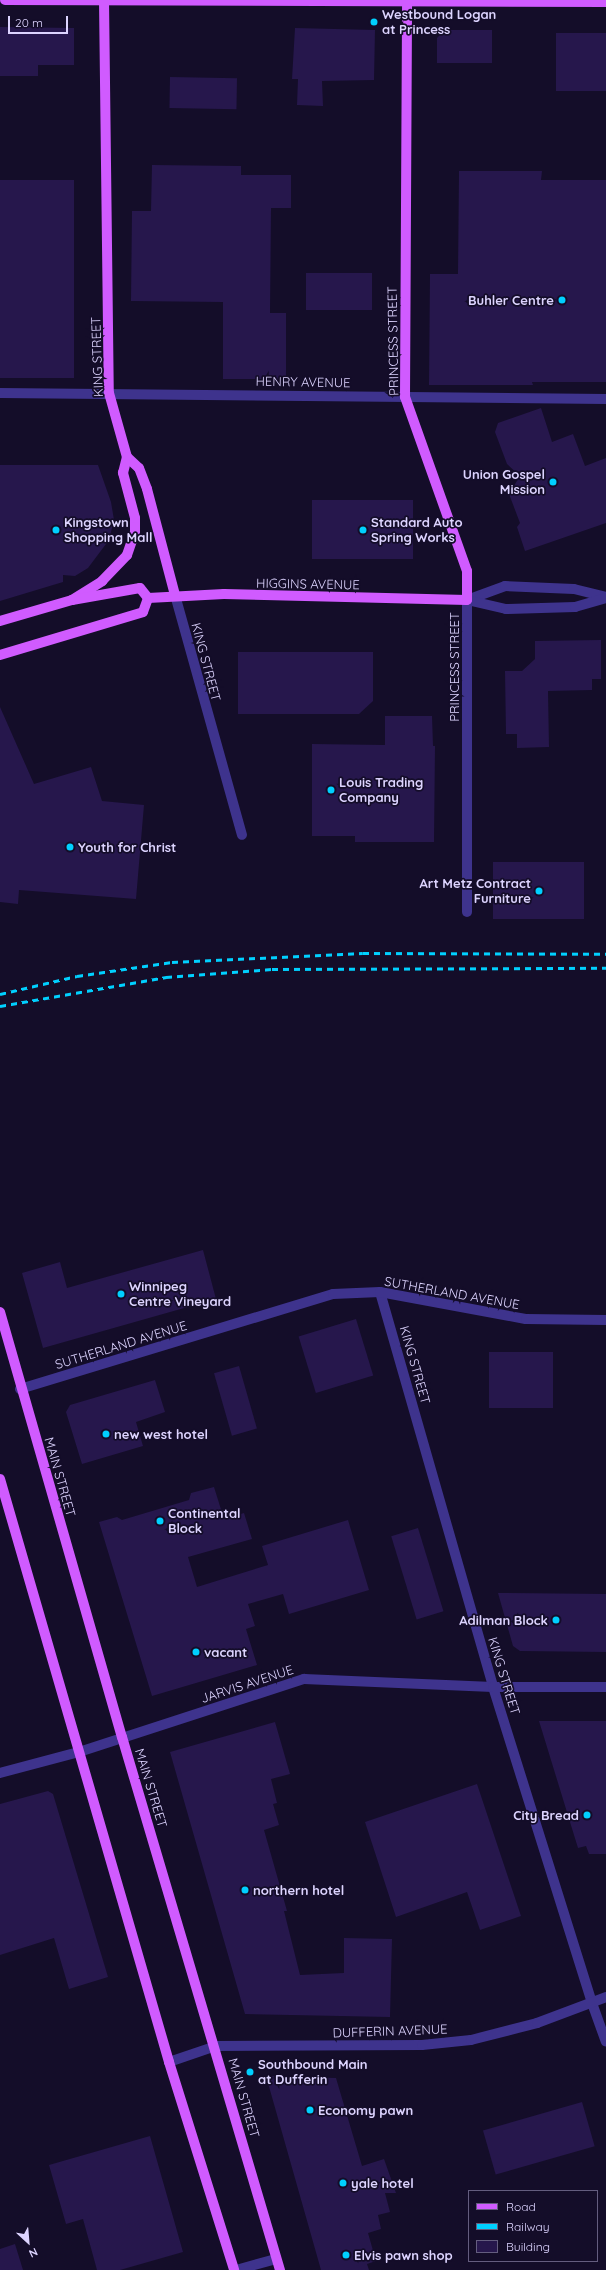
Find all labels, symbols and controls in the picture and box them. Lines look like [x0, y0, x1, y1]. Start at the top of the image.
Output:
place label: Westbound Logan at Princess [382, 7, 496, 38]
scale bar [10, 8, 70, 34]
text: 20 m [15, 15, 43, 30]
marker: Westbound Logan at Princess [369, 17, 379, 27]
street label: PRINCESS STREET [384, 286, 402, 396]
place label: Buhler Centre [468, 292, 554, 308]
marker: Buhler Centre [557, 295, 567, 305]
street label: KING STREET [88, 316, 106, 398]
street label: HENRY AVENUE [255, 373, 351, 391]
place label: Union Gospel Mission [463, 467, 545, 498]
marker: Union Gospel Mission [548, 477, 558, 487]
place label: Kingstown Shopping Mall [64, 515, 152, 546]
place label: Standard Auto Spring Works [371, 515, 463, 546]
marker: Kingstown Shopping Mall [51, 525, 61, 535]
marker: Standard Auto Spring Works [358, 525, 368, 535]
street label: HIGGINS AVENUE [256, 575, 360, 593]
street label: PRINCESS STREET [446, 612, 462, 722]
street label: KING STREET [188, 621, 224, 703]
place label: Louis Trading Company [339, 775, 423, 806]
marker: Louis Trading Company [326, 785, 336, 795]
place label: Youth for Christ [78, 839, 176, 855]
marker: Youth for Christ [65, 842, 75, 852]
place label: Art Metz Contract Furniture [419, 876, 531, 907]
marker: Art Metz Contract Furniture [534, 886, 544, 896]
street label: SUTHERLAND AVENUE [383, 1273, 521, 1313]
place label: Winnipeg Centre Vineyard [129, 1279, 231, 1310]
marker: Winnipeg Centre Vineyard [116, 1289, 126, 1299]
street label: SUTHERLAND AVENUE [53, 1318, 189, 1372]
street label: KING STREET [396, 1324, 434, 1406]
place label: new west hotel [114, 1426, 208, 1442]
marker: new west hotel [101, 1429, 111, 1439]
street label: MAIN STREET [41, 1435, 79, 1519]
place label: Continental Block [168, 1506, 241, 1537]
marker: Continental Block [155, 1516, 165, 1526]
place label: Adilman Block [459, 1612, 548, 1628]
marker: Adilman Block [551, 1615, 561, 1625]
street label: KING STREET [485, 1635, 523, 1717]
place label: vacant [204, 1644, 247, 1660]
marker: vacant [191, 1647, 201, 1657]
street label: JARVIS AVENUE [199, 1662, 295, 1706]
street label: MAIN STREET [132, 1747, 170, 1829]
place label: City Bread [513, 1807, 579, 1823]
marker: City Bread [582, 1810, 592, 1820]
place label: northern hotel [253, 1882, 344, 1898]
marker: northern hotel [240, 1885, 250, 1895]
street label: DUFFERIN AVENUE [332, 2021, 448, 2041]
street label: MAIN STREET [225, 2056, 263, 2140]
place label: Southbound Main at Dufferin [258, 2057, 368, 2088]
marker: Southbound Main at Dufferin [245, 2067, 255, 2077]
place label: Economy pawn [318, 2102, 413, 2118]
marker: Economy pawn [305, 2105, 315, 2115]
place label: yale hotel [351, 2175, 414, 2191]
marker: yale hotel [338, 2178, 348, 2188]
legend [468, 2190, 598, 2262]
text: Road [506, 2199, 536, 2214]
text: Railway [506, 2219, 550, 2234]
north arrow [8, 2222, 48, 2262]
text: Building [506, 2239, 550, 2254]
text: N [27, 2245, 40, 2261]
place label: Elvis pawn shop [354, 2247, 453, 2263]
marker: Elvis pawn shop [341, 2250, 351, 2260]

